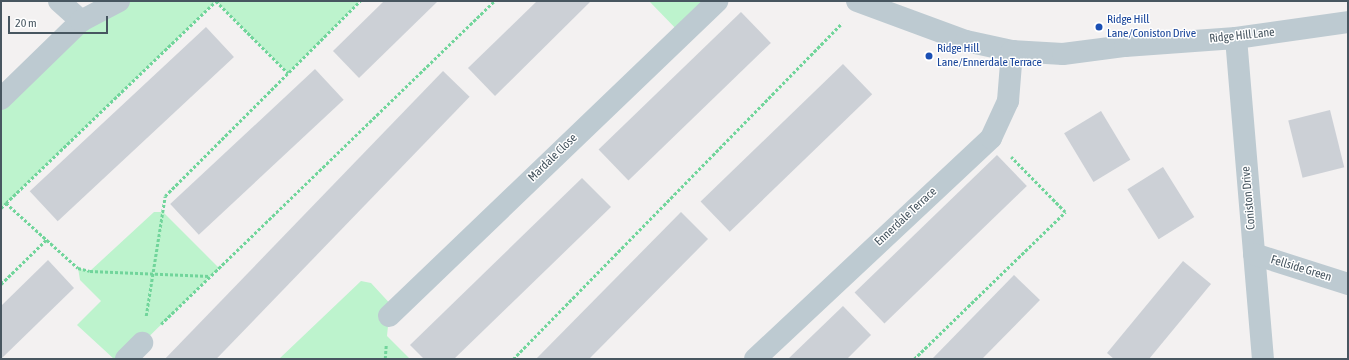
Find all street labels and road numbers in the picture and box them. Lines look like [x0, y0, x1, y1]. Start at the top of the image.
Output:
street label: Ridge Hill Lane [1209, 25, 1275, 47]
street label: Mardale Close [526, 131, 580, 185]
street label: Coniston Drive [1239, 166, 1259, 230]
street label: Ennerdale Terrace [872, 185, 940, 249]
street label: Fellside Green [1269, 253, 1333, 285]

